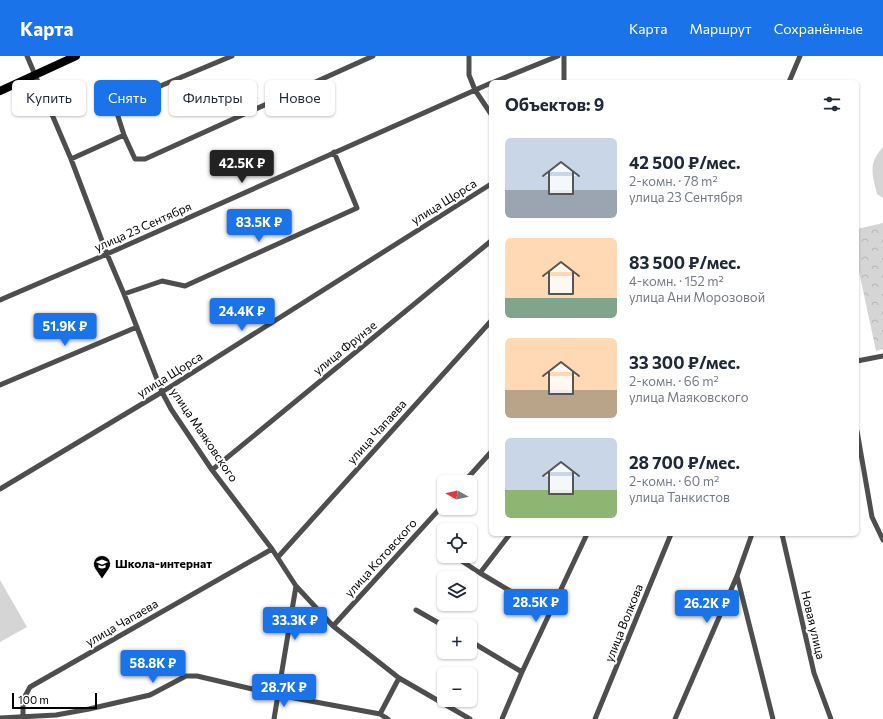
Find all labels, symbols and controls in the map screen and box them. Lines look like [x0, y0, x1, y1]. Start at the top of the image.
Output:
text: Карта [20, 17, 73, 40]
text: Карта [629, 20, 667, 37]
text: Маршрут [689, 20, 752, 37]
text: Сохранённые [774, 20, 863, 37]
chip: Купить [12, 80, 86, 116]
chip: Снять [94, 80, 161, 116]
chip: Фильтры [169, 80, 257, 116]
chip: Новое [265, 80, 335, 116]
icon: filters [821, 93, 843, 115]
text: Объектов: 9 [505, 94, 604, 115]
pin: 42.5K ₽ [205, 150, 279, 184]
text: 42 500 ₽/мес. [629, 152, 741, 173]
icon: home [537, 154, 585, 202]
text: 42.5K ₽ [219, 155, 265, 171]
text: 2-комн. · 78 m² [629, 173, 718, 189]
street label: улица Щорса [408, 176, 479, 227]
text: улица 23 Сентября [629, 189, 743, 205]
street label: улица 23 Сентября [92, 198, 193, 254]
pin: 83.5K ₽ [222, 209, 296, 243]
text: 83.5K ₽ [236, 214, 282, 230]
text: 83 500 ₽/мес. [629, 252, 741, 273]
icon: home [537, 254, 585, 302]
text: 4-комн. · 152 m² [629, 273, 724, 289]
text: улица Ани Морозовой [629, 289, 765, 305]
pin: 24.4K ₽ [205, 298, 279, 332]
text: 24.4K ₽ [219, 303, 265, 319]
pin: 51.9K ₽ [28, 313, 102, 347]
street label: улица Фрунзе [310, 317, 379, 377]
text: 51.9K ₽ [43, 318, 87, 334]
street label: улица Щорса [134, 349, 205, 400]
text: 33 300 ₽/мес. [629, 352, 740, 373]
icon: home [537, 354, 585, 402]
text: 2-комн. · 66 m² [629, 373, 719, 389]
street label: улица Маяковского [168, 385, 241, 484]
text: улица Маяковского [629, 389, 749, 405]
street label: улица Чапаева [344, 396, 409, 466]
text: 28 700 ₽/мес. [629, 452, 740, 473]
icon: home [537, 454, 585, 502]
text: 2-комн. · 60 m² [629, 473, 719, 489]
north arrow [437, 475, 477, 515]
map controls [437, 475, 477, 707]
text: улица Танкистов [629, 489, 730, 505]
street label: улица Котовского [341, 515, 419, 599]
button: locate [437, 523, 477, 563]
school or university icon: Школа-интернат [92, 554, 112, 579]
place label: Школа-интернат [115, 556, 212, 570]
button: layers [437, 571, 477, 611]
street label: улица Волкова [601, 582, 645, 664]
pin: 28.5K ₽ [499, 589, 573, 623]
street label: Новая улица [799, 589, 829, 661]
pin: 26.2K ₽ [670, 590, 744, 624]
text: 28.5K ₽ [513, 594, 559, 610]
text: 26.2K ₽ [684, 595, 730, 611]
street label: улица Чапаева [83, 596, 160, 649]
pin: 33.3K ₽ [258, 607, 332, 641]
text: 33.3K ₽ [272, 612, 318, 628]
button: + [437, 619, 477, 659]
pin: 58.8K ₽ [116, 650, 190, 684]
text: 58.8K ₽ [130, 655, 176, 671]
button: − [437, 667, 477, 707]
pin: 28.7K ₽ [247, 674, 321, 708]
text: 28.7K ₽ [261, 679, 307, 695]
scale bar [12, 691, 97, 710]
text: 100 m [18, 693, 49, 706]

